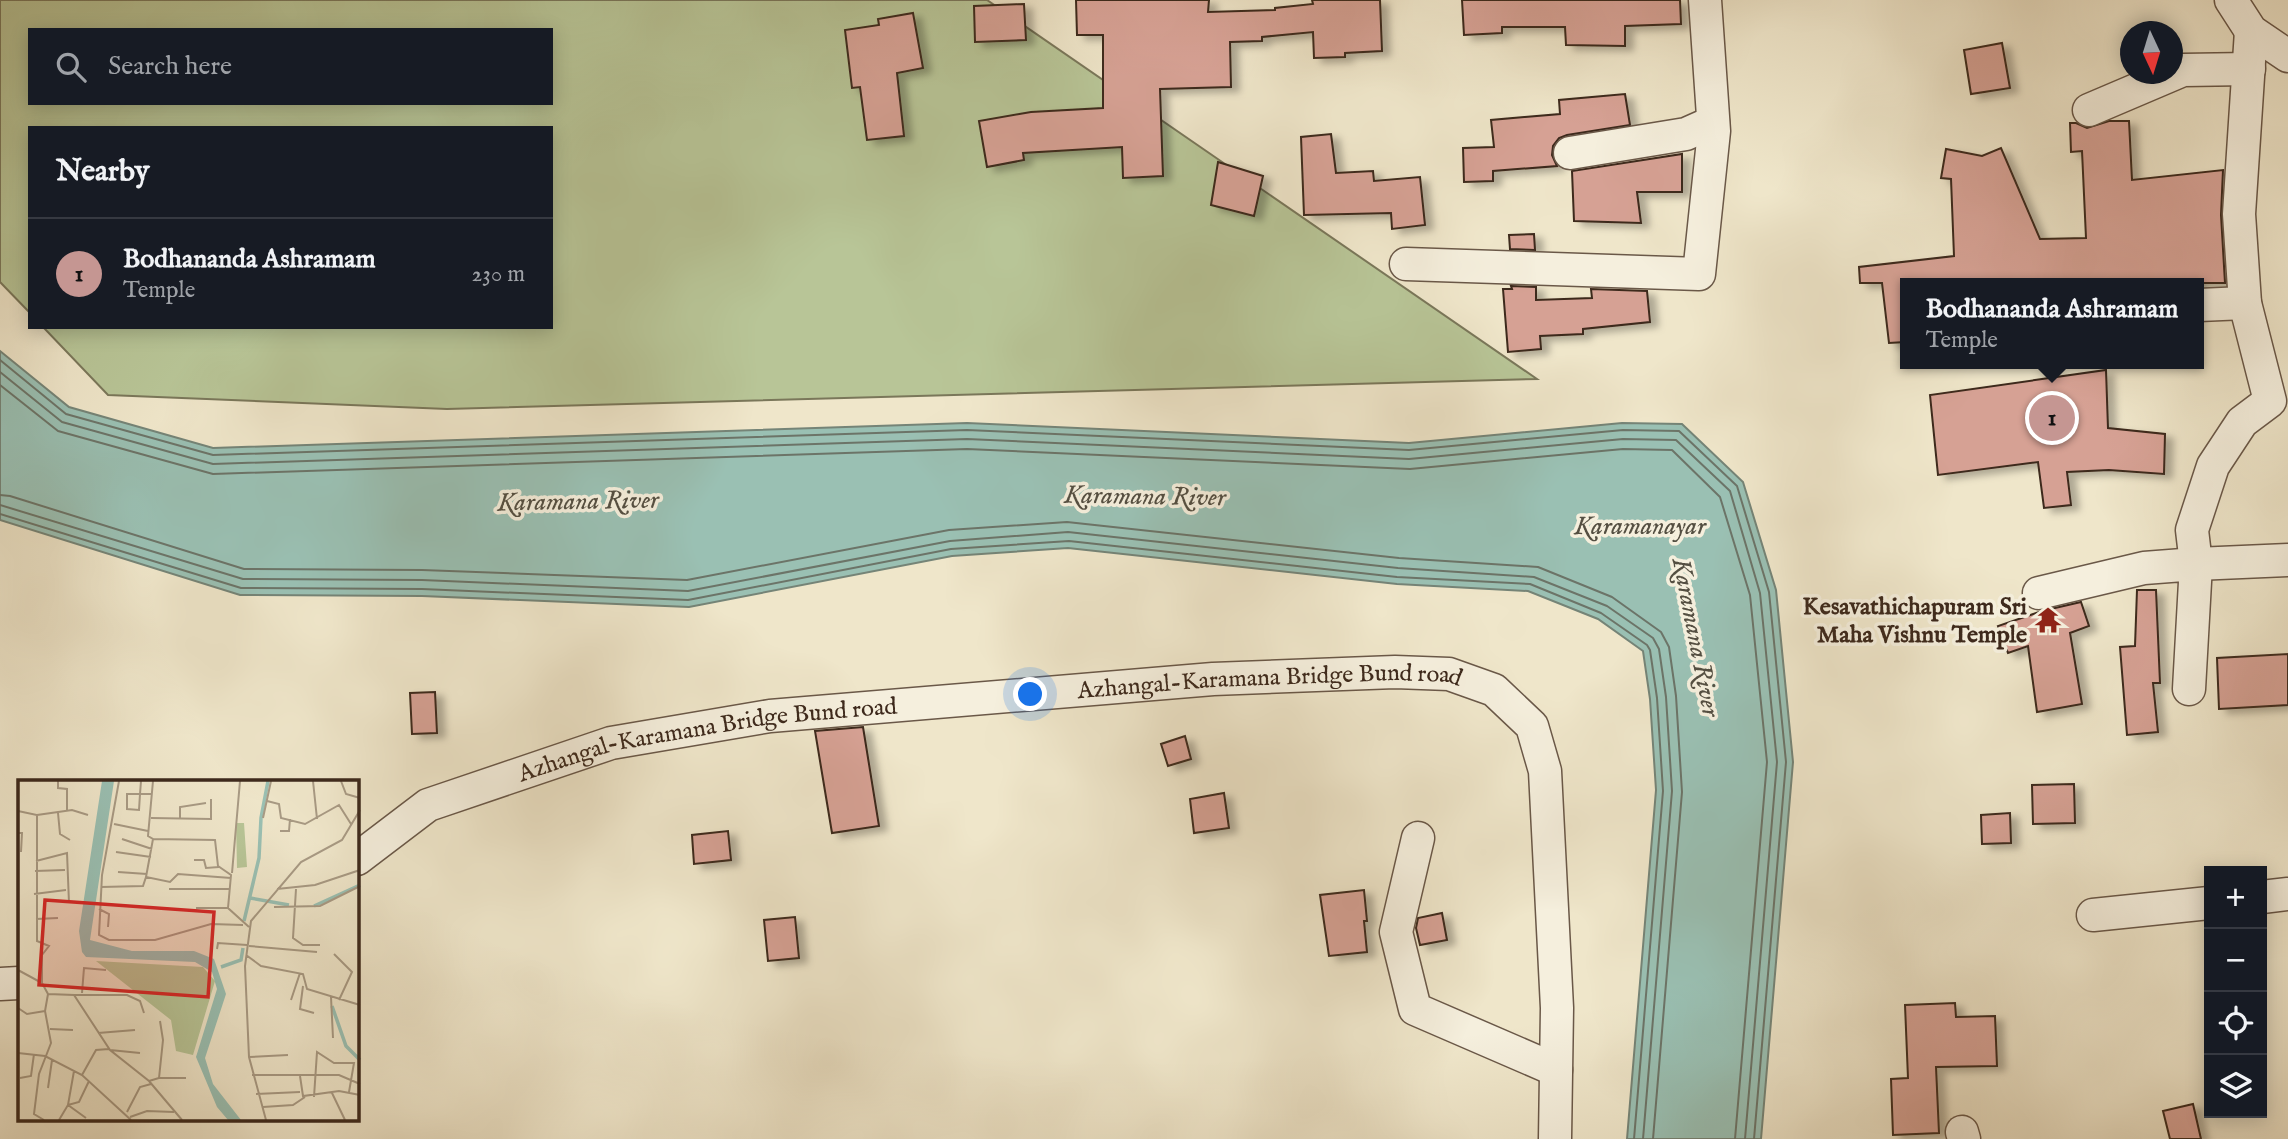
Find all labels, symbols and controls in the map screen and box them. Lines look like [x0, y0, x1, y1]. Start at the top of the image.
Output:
north arrow [2120, 21, 2183, 84]
search box [28, 28, 553, 105]
icon: search [52, 48, 90, 86]
text: Search here [108, 50, 232, 83]
text: Nearby [56, 153, 149, 191]
text: Bodhananda Ashramam [123, 243, 376, 276]
text: 1 [75, 260, 83, 289]
text: 230 m [472, 260, 525, 289]
text: Temple [123, 276, 195, 305]
popup [1900, 278, 2204, 369]
text: Bodhananda Ashramam [1926, 293, 2178, 326]
text: Temple [1926, 326, 1998, 355]
pin: 1 [2029, 392, 2075, 444]
water label: Karamana River [1063, 479, 1227, 514]
water label: Karamana River [496, 484, 660, 519]
water label: Karamanayar [1573, 510, 1707, 543]
water label: Karamana River [1664, 554, 1727, 721]
place label: Kesavathichapuram Sri Maha Vishnu Temple [1803, 592, 2028, 651]
temple icon: Kesavathichapuram Sri Maha Vishnu Temple [2033, 605, 2063, 635]
street label: Azhangal-Karamana Bridge Bund road [1075, 658, 1467, 707]
your location [1013, 677, 1047, 711]
street label: Azhangal-Karamana Bridge Bund road [513, 691, 898, 791]
inset map [18, 780, 359, 1122]
map controls [2204, 866, 2267, 1118]
button: + [2204, 866, 2267, 929]
button: − [2204, 929, 2267, 992]
button: locate [2204, 992, 2267, 1055]
button: layers [2204, 1055, 2267, 1118]

